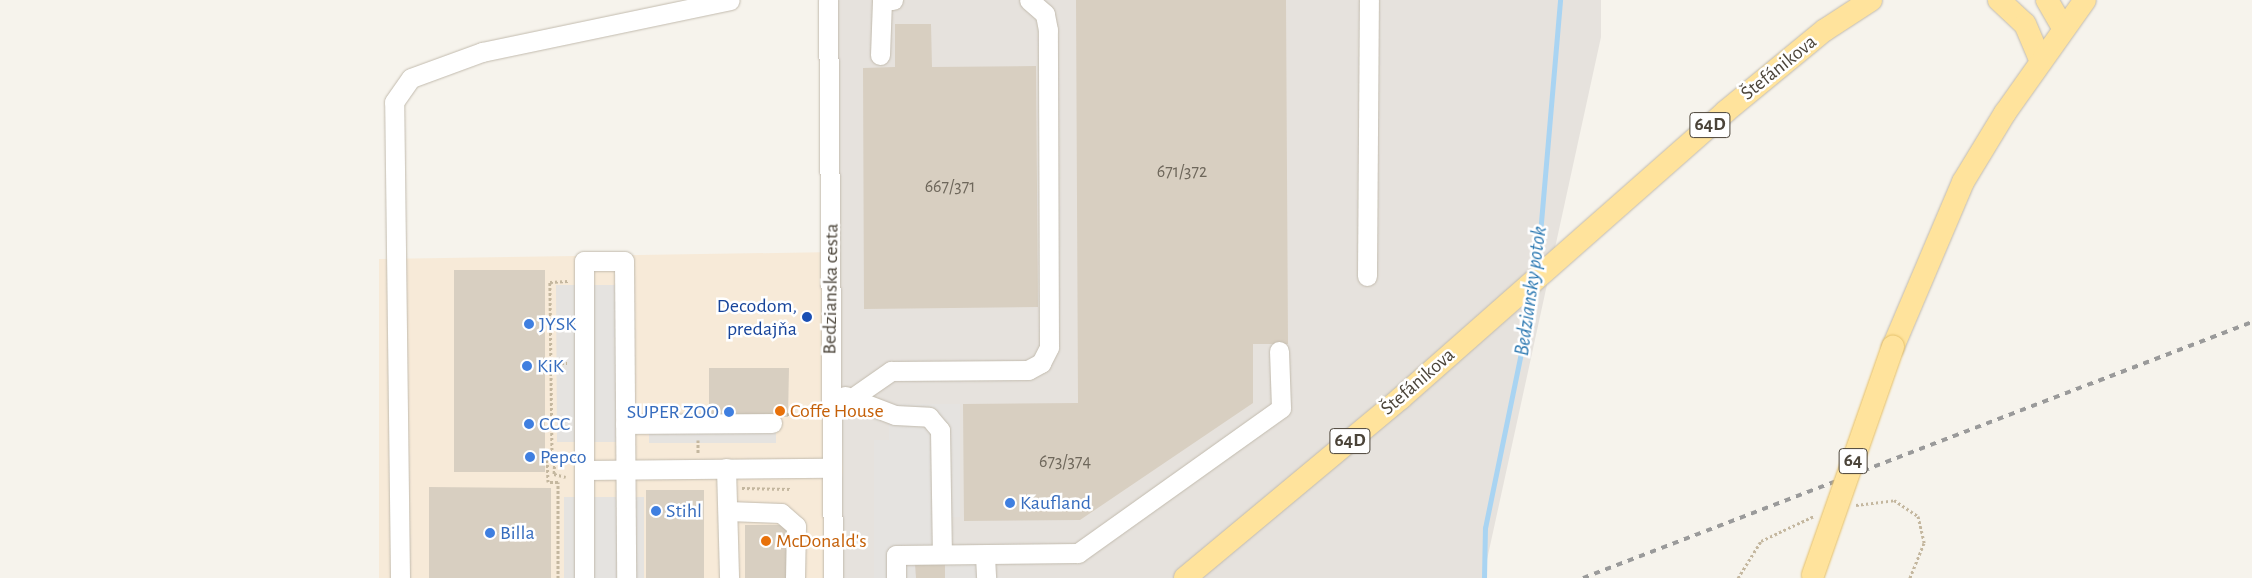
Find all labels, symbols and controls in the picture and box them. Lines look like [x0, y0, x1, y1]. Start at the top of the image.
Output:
street label: Štefánikova [1736, 30, 1822, 106]
road number: 64D [1689, 108, 1731, 142]
house number: 671/372 [1157, 161, 1207, 183]
house number: 667/371 [925, 176, 975, 198]
street label: Bedzianska cesta [818, 223, 844, 355]
water label: Bedziansky potok [1509, 224, 1553, 358]
place label: Decodom, predajňa [717, 294, 797, 341]
marker: Decodom, predajňa [801, 311, 813, 323]
place label: JYSK [539, 312, 576, 336]
marker: JYSK [523, 318, 535, 330]
street label: Štefánikova [1376, 343, 1460, 421]
place label: KiK [537, 354, 564, 378]
marker: KiK [521, 360, 533, 372]
place label: Coffe House [790, 399, 884, 423]
place label: SUPER ZOO [627, 400, 719, 424]
marker: Coffe House [774, 405, 786, 417]
marker: SUPER ZOO [723, 406, 735, 418]
place label: CCC [539, 412, 570, 436]
marker: CCC [523, 418, 535, 430]
road number: 64D [1329, 424, 1371, 458]
road number: 64 [1838, 444, 1868, 478]
place label: Pepco [540, 445, 586, 469]
marker: Pepco [524, 451, 536, 463]
house number: 673/374 [1039, 451, 1091, 473]
place label: Kaufland [1020, 491, 1091, 515]
marker: Kaufland [1004, 497, 1016, 509]
place label: Stihl [666, 499, 702, 523]
marker: Stihl [650, 505, 662, 517]
place label: Billa [500, 521, 535, 545]
marker: Billa [484, 527, 496, 539]
place label: McDonald's [776, 529, 867, 553]
marker: McDonald's [760, 535, 772, 547]

